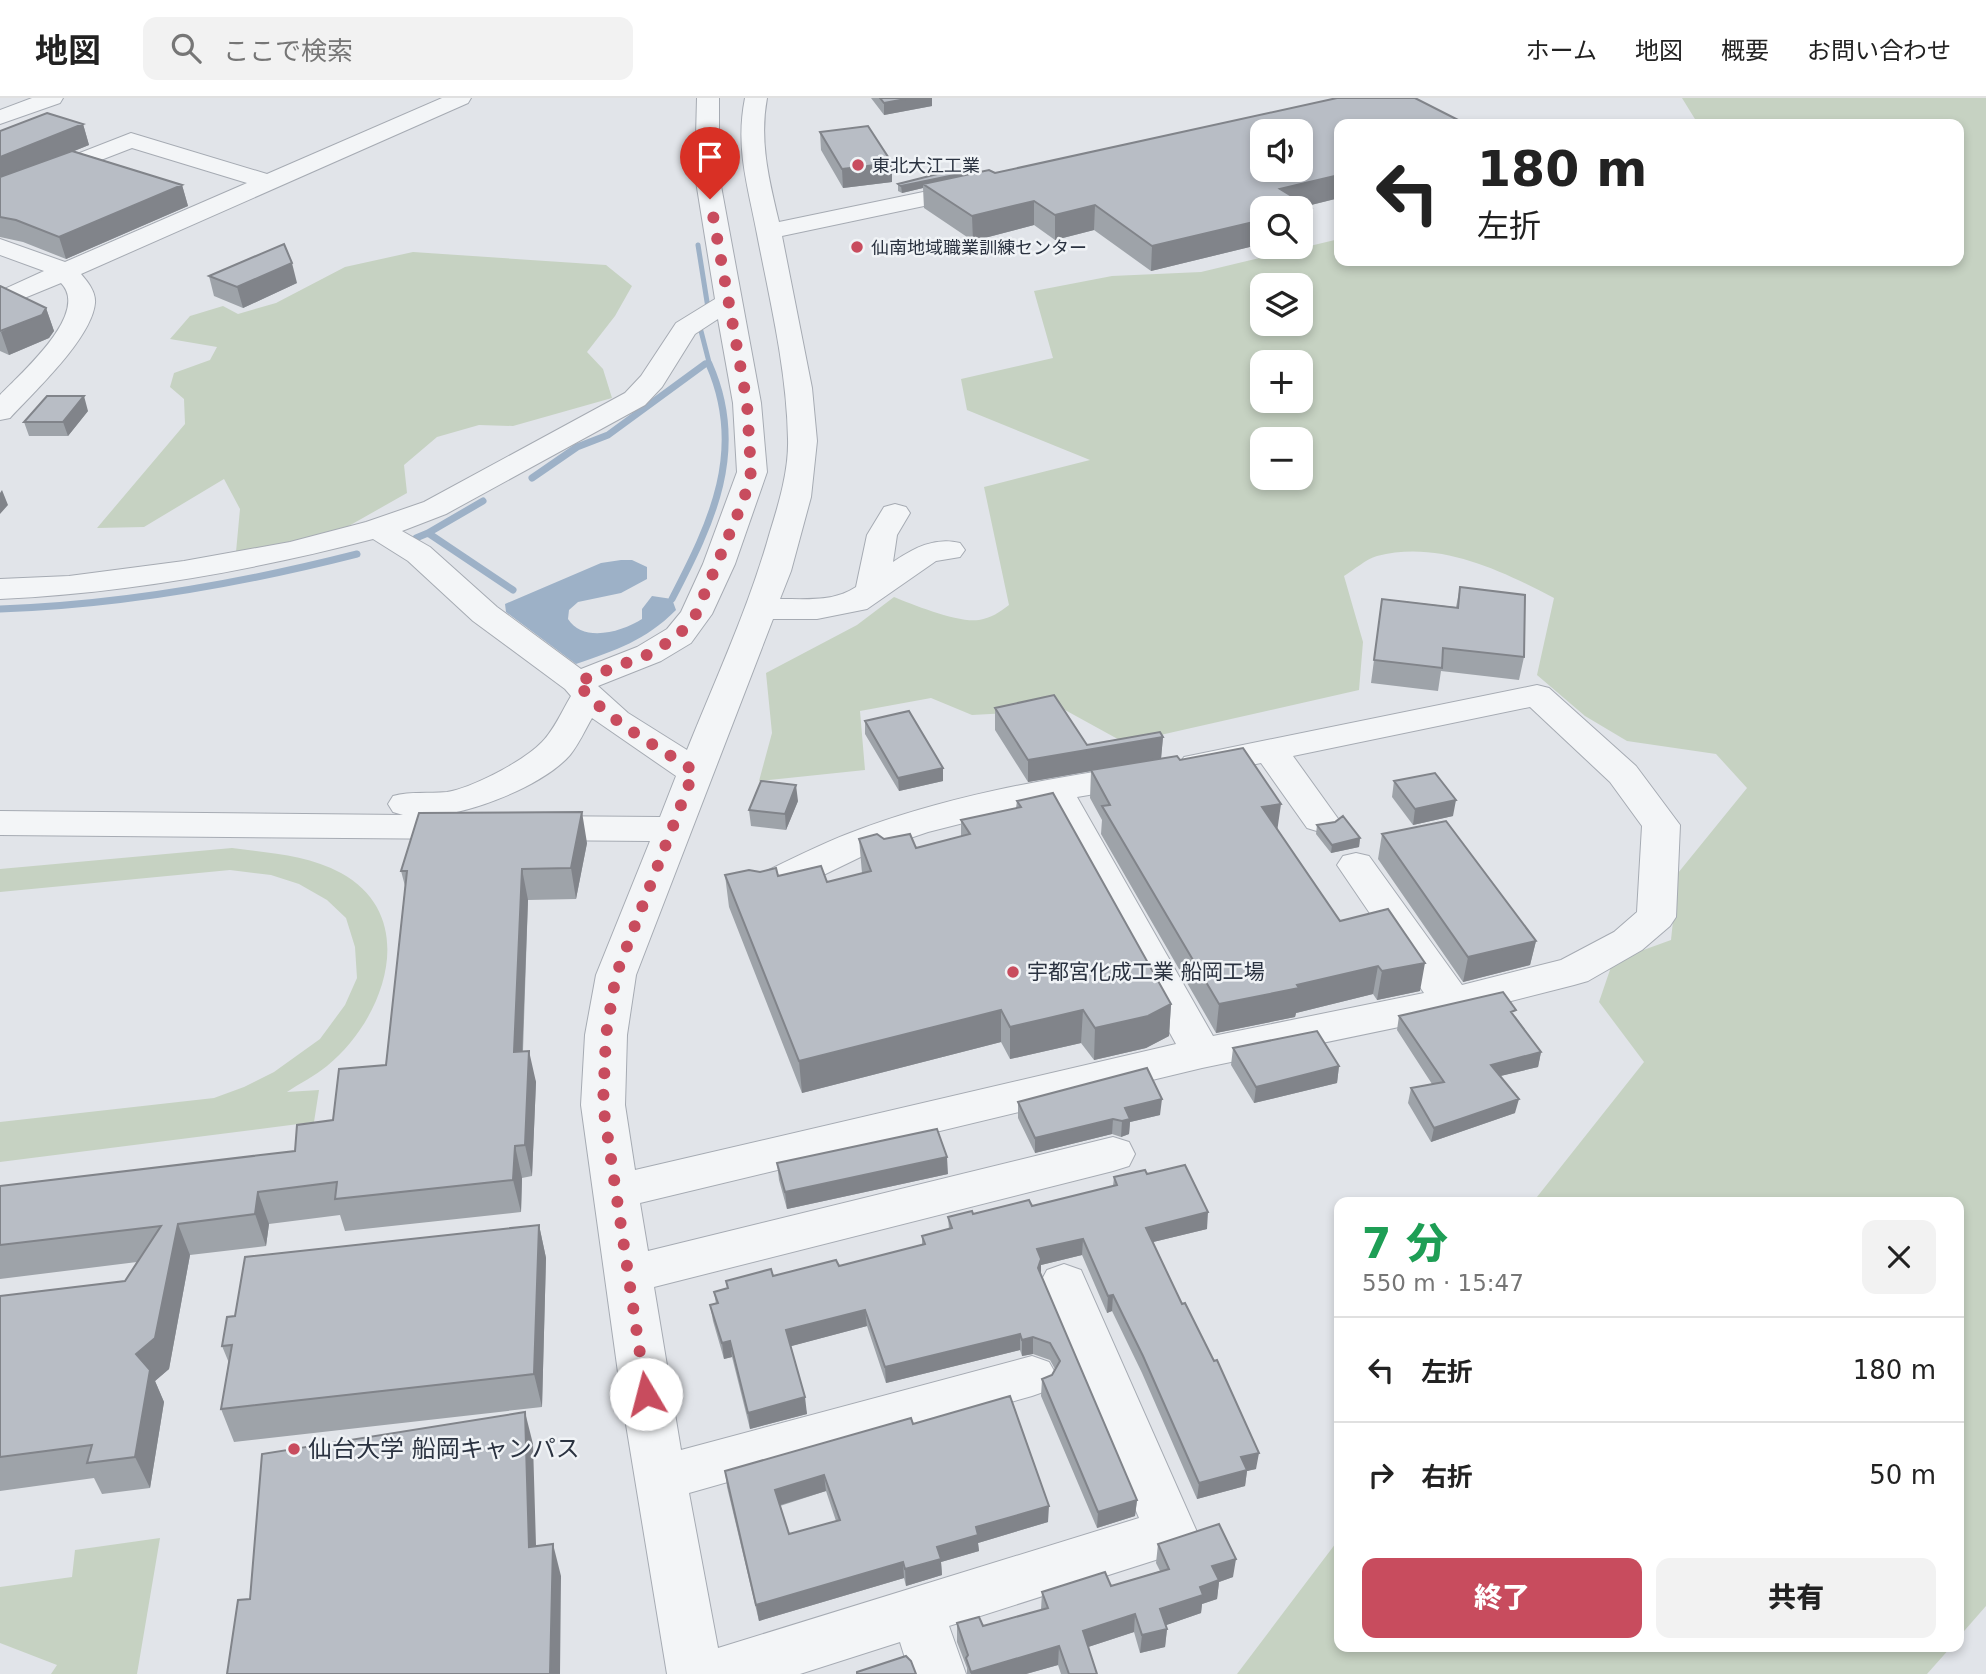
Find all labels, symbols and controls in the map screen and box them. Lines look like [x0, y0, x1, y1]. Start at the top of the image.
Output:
search box [143, 17, 633, 80]
icon: search [167, 29, 205, 67]
text: 地図 [35, 31, 101, 70]
text: ここで検索 [223, 36, 353, 66]
text: ホーム [1526, 37, 1597, 65]
text: 地図 [1635, 37, 1683, 65]
text: 概要 [1721, 37, 1769, 65]
text: お問い合わせ [1807, 37, 1951, 65]
map controls [1250, 119, 1313, 490]
button: sound [1250, 119, 1313, 182]
pin [680, 127, 740, 199]
icon: arrive [691, 138, 729, 176]
text: 180 m [1477, 141, 1647, 198]
icon: left [1362, 147, 1453, 238]
place label: 東北大江工業 [872, 155, 980, 176]
marker: 東北大江工業 [850, 157, 866, 173]
button: search [1250, 196, 1313, 259]
text: 左折 [1477, 207, 1541, 245]
place label: 仙南地域職業訓練センター [871, 237, 1087, 258]
marker: 仙南地域職業訓練センター [849, 239, 865, 255]
button: layers [1250, 273, 1313, 336]
button: + [1250, 350, 1313, 413]
button: − [1250, 427, 1313, 490]
place label: 宇都宮化成工業 船岡工場 [1027, 960, 1265, 984]
marker: 宇都宮化成工業 船岡工場 [1005, 964, 1021, 980]
text: 7 分 [1362, 1219, 1448, 1268]
button: close [1862, 1220, 1936, 1294]
text: 550 m · 15:47 [1362, 1270, 1524, 1296]
icon: left [1362, 1351, 1400, 1389]
text: 180 m [1853, 1355, 1936, 1385]
position arrow [609, 1357, 683, 1431]
text: 左折 [1421, 1357, 1473, 1387]
place label: 仙台大学 船岡キャンパス [308, 1435, 580, 1463]
marker: 仙台大学 船岡キャンパス [286, 1441, 302, 1457]
icon: right [1362, 1456, 1400, 1494]
text: 50 m [1869, 1460, 1936, 1490]
text: 右折 [1421, 1462, 1473, 1492]
button: 終了 [1362, 1558, 1642, 1638]
button: 共有 [1656, 1558, 1936, 1638]

